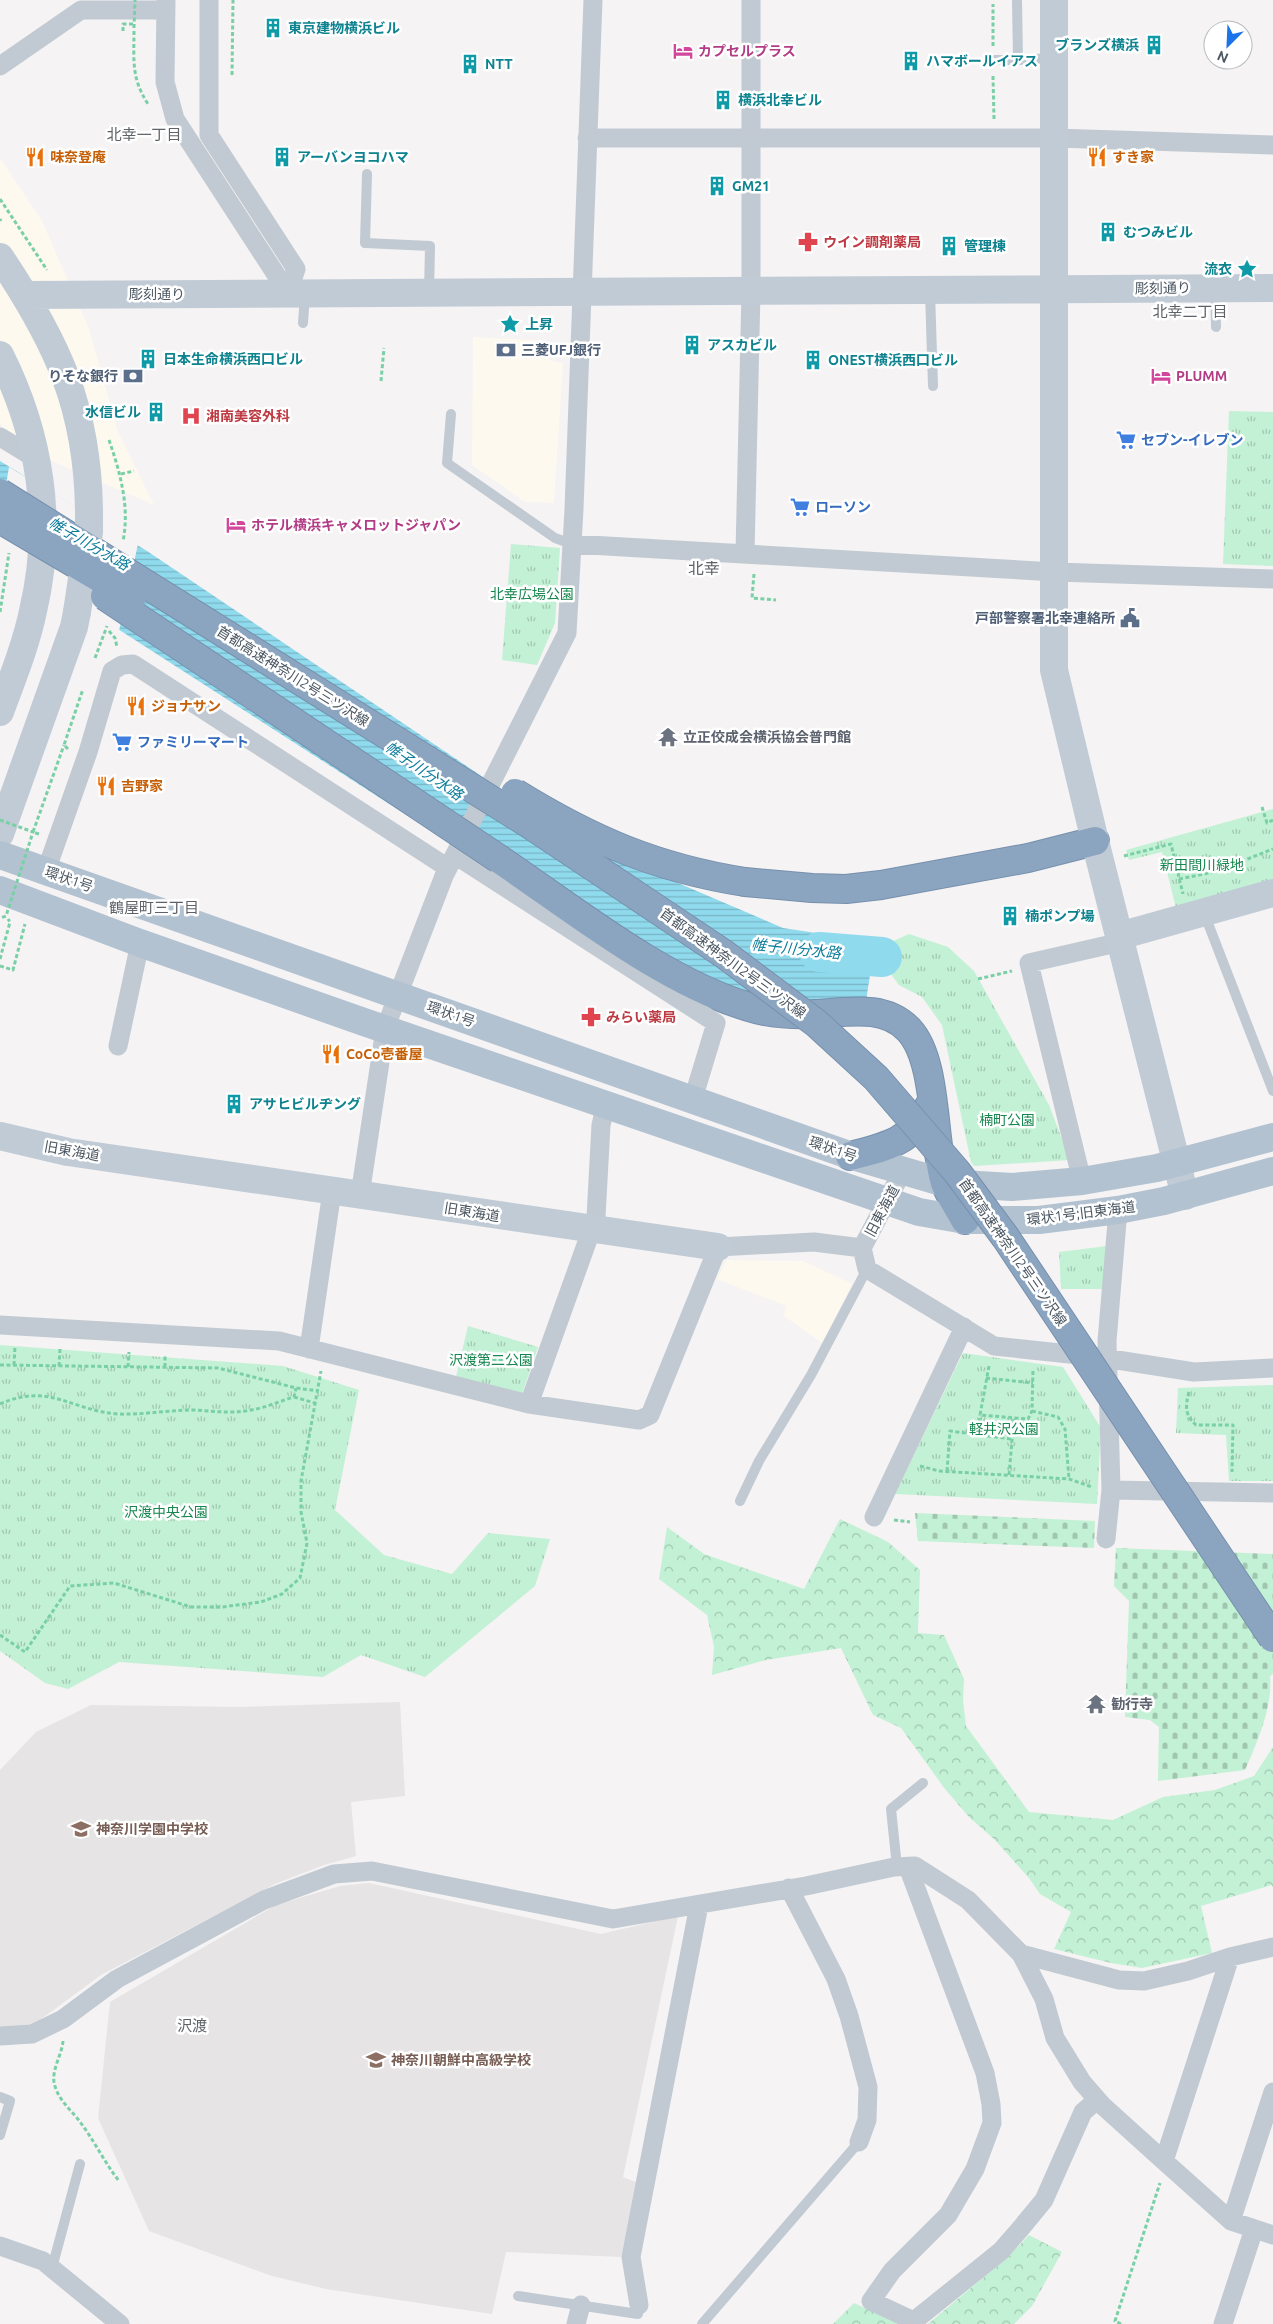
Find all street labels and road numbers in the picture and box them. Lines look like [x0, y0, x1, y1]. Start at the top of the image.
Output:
street label: 彫刻通り [1135, 280, 1191, 296]
street label: 彫刻通り [129, 286, 185, 302]
street label: 首都高速神奈川2号三ツ沢線 [214, 623, 372, 729]
street label: 環状1号 [43, 863, 95, 895]
street label: 首都高速神奈川2号三ツ沢線 [657, 905, 809, 1021]
street label: 環状1号 [425, 998, 477, 1030]
street label: 環状1号 [807, 1133, 859, 1165]
street label: 旧東海道 [43, 1138, 101, 1164]
street label: 首都高速神奈川2号三ツ沢線 [956, 1175, 1070, 1329]
street label: 旧東海道 [862, 1183, 902, 1239]
street label: 環状1号;旧東海道 [1026, 1198, 1136, 1228]
street label: 旧東海道 [443, 1200, 501, 1224]

